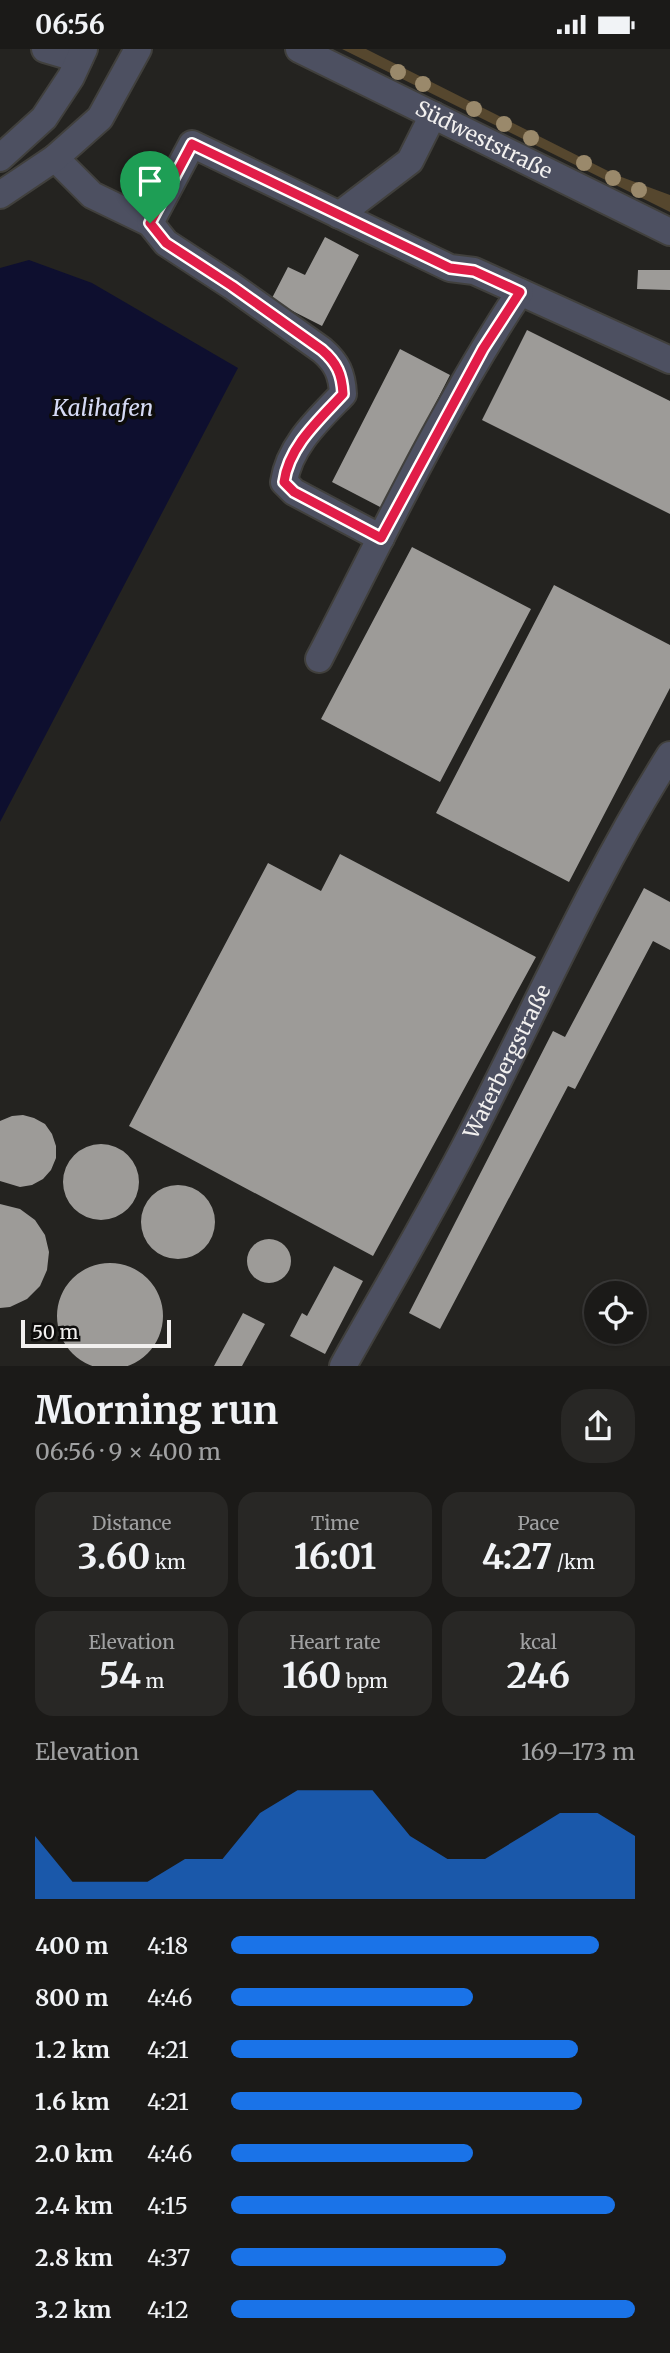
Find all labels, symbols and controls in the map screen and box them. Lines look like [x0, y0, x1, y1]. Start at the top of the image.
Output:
text: 06:56 [35, 8, 105, 41]
street label: Südweststraße [411, 95, 557, 185]
pin [120, 151, 180, 223]
icon: arrive [131, 162, 169, 200]
water label: Kalihafen [51, 393, 154, 422]
street label: Waterbergstraße [457, 980, 557, 1144]
map controls [584, 1281, 647, 1344]
button: locate [584, 1281, 647, 1344]
scale bar [21, 1317, 172, 1349]
text: 50 m [32, 1320, 78, 1344]
text: Morning run [35, 1387, 278, 1434]
button: share [561, 1389, 635, 1463]
text: 06:56 · 9 × 400 m [35, 1437, 221, 1466]
text: Distance [92, 1511, 171, 1535]
text: Time [311, 1511, 359, 1535]
text: Pace [518, 1511, 559, 1535]
text: 3.60 [77, 1535, 150, 1579]
text: 16:01 [294, 1535, 376, 1579]
text: 4:27 [482, 1535, 552, 1579]
text: km [150, 1550, 186, 1574]
text: /km [552, 1550, 595, 1574]
text: Elevation [89, 1630, 175, 1654]
text: Heart rate [290, 1630, 380, 1654]
text: kcal [520, 1630, 557, 1654]
text: 54 [99, 1654, 141, 1698]
text: 160 [282, 1654, 342, 1698]
text: 246 [507, 1654, 570, 1698]
text: m [141, 1669, 164, 1693]
text: bpm [342, 1669, 388, 1693]
text: Elevation [35, 1737, 139, 1766]
text: 169–173 m [521, 1737, 635, 1766]
text: 400 m [35, 1931, 109, 1960]
text: 4:18 [147, 1931, 188, 1960]
text: 800 m [35, 1983, 108, 2012]
text: 4:46 [147, 1983, 192, 2012]
text: 1.2 km [35, 2035, 110, 2064]
text: 4:21 [147, 2035, 189, 2064]
text: 1.6 km [35, 2087, 110, 2116]
text: 4:21 [147, 2087, 189, 2116]
text: 2.0 km [35, 2139, 113, 2168]
text: 4:46 [147, 2139, 192, 2168]
text: 2.4 km [35, 2191, 113, 2220]
text: 4:15 [147, 2191, 188, 2220]
text: 2.8 km [35, 2243, 113, 2272]
text: 4:37 [147, 2243, 190, 2272]
text: 3.2 km [35, 2295, 112, 2324]
text: 4:12 [147, 2295, 189, 2324]

